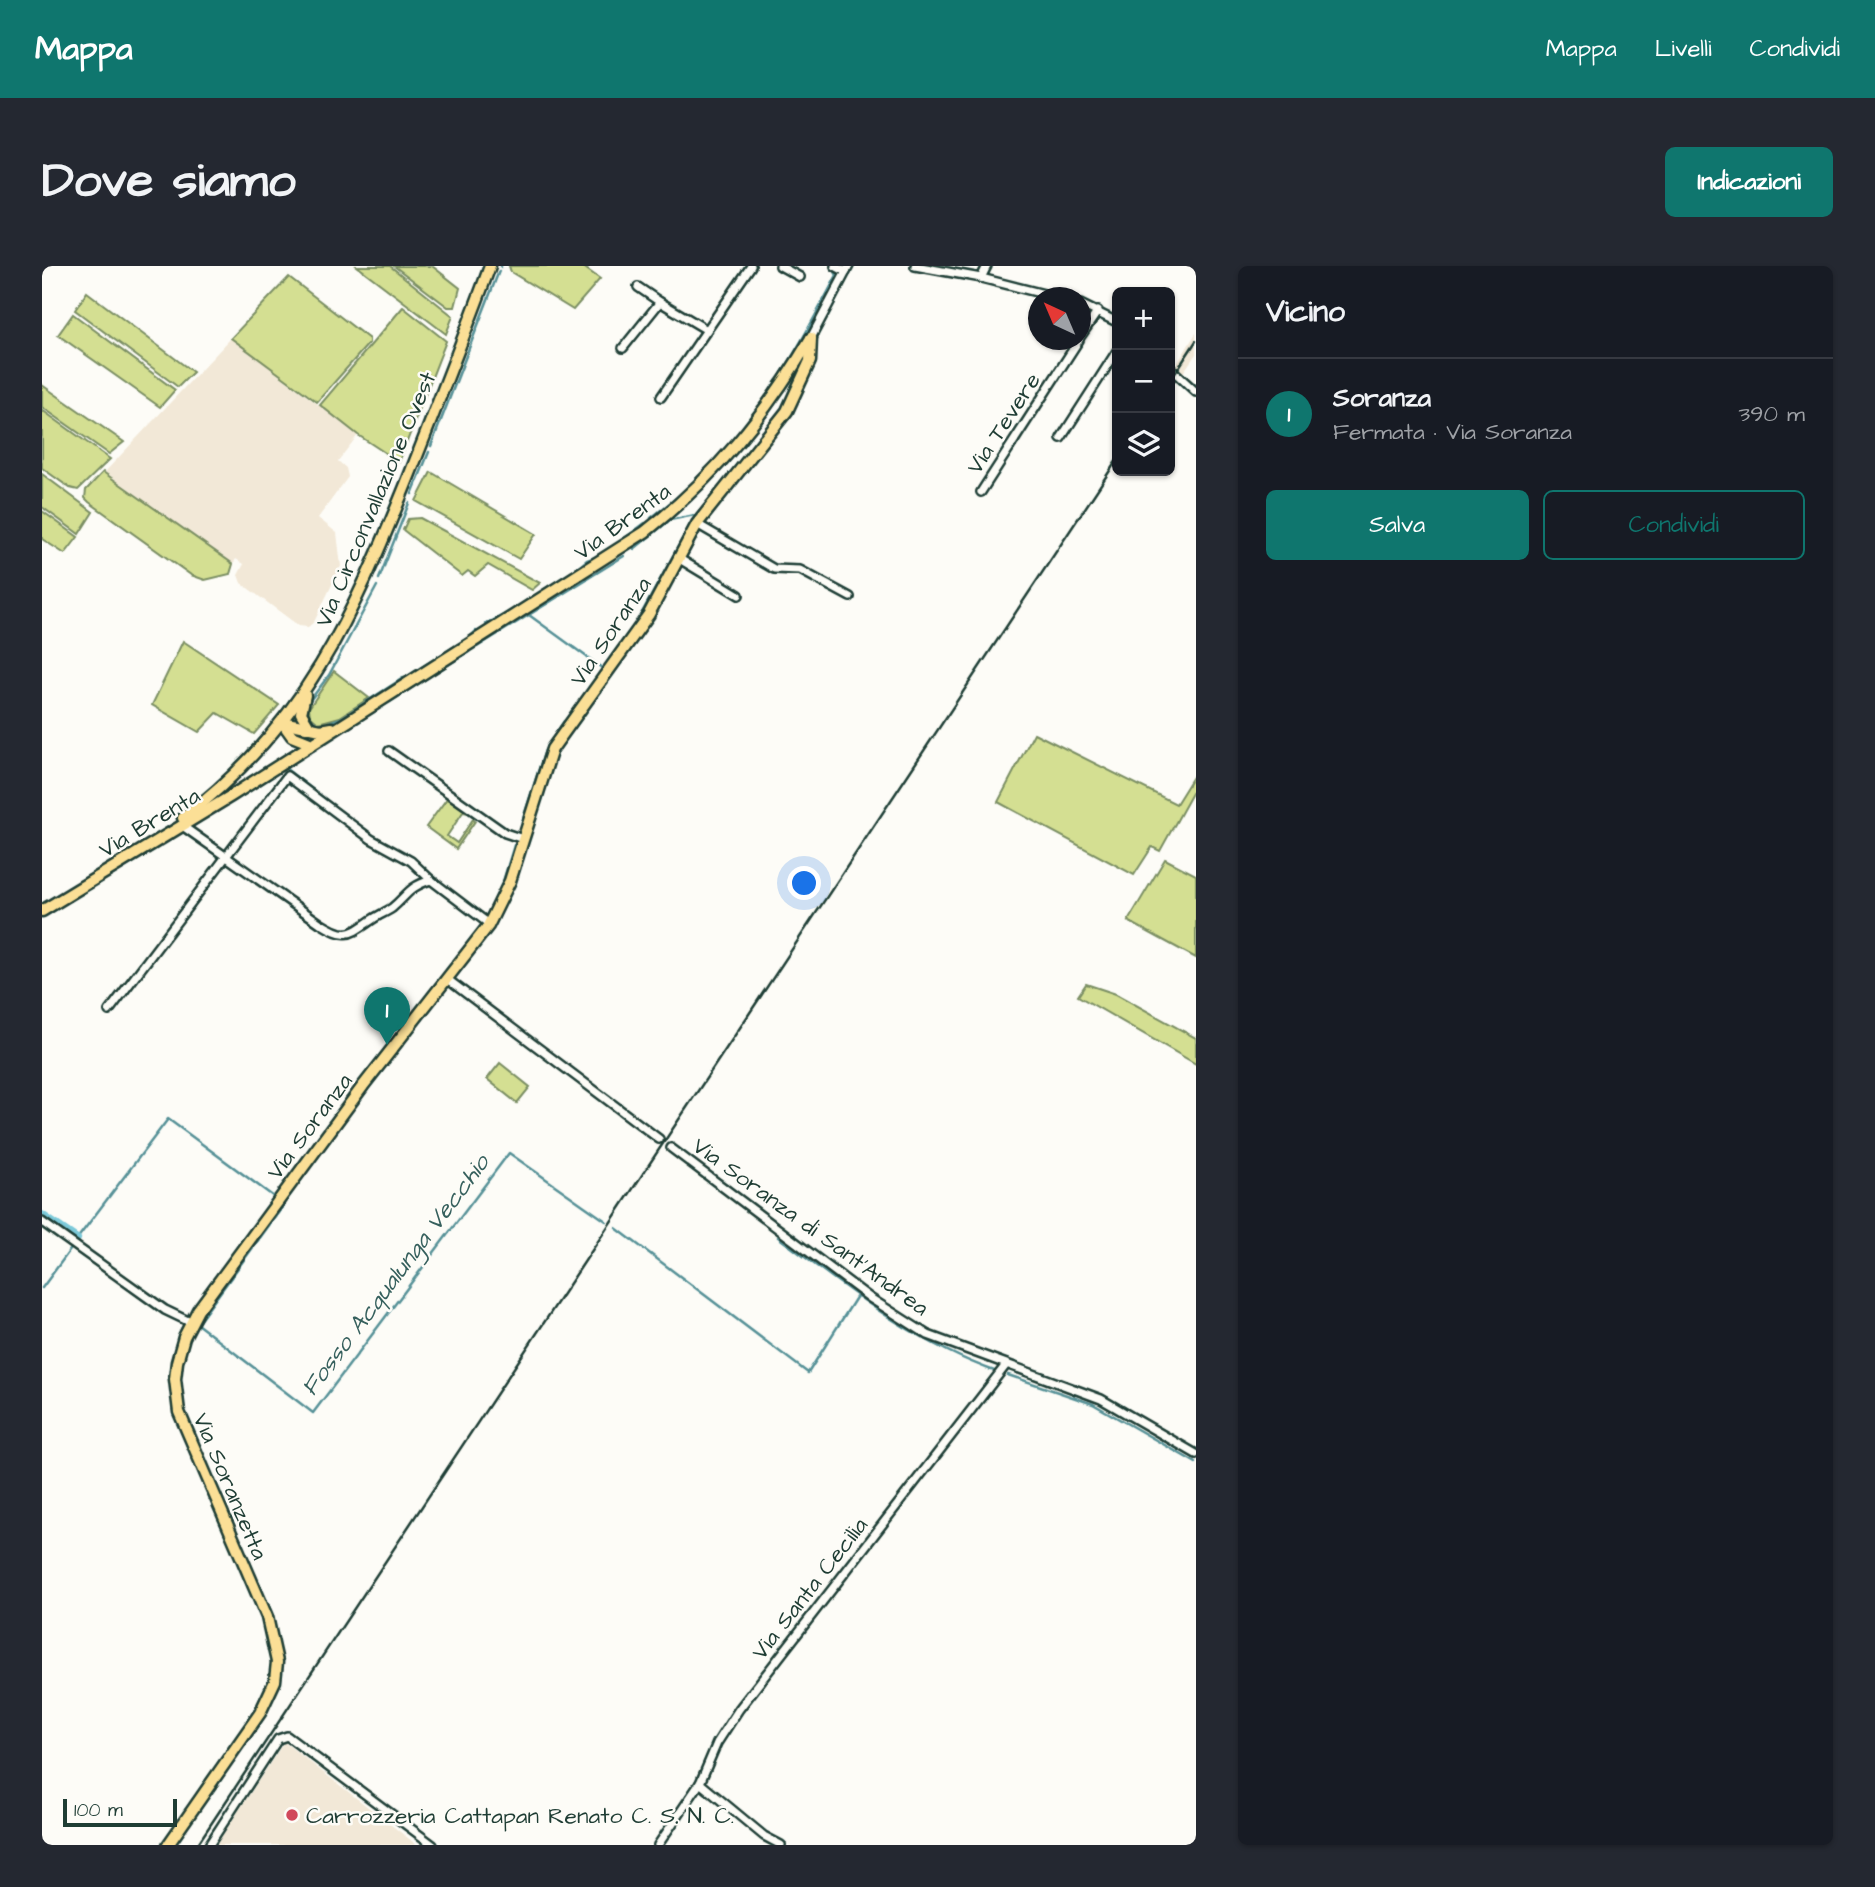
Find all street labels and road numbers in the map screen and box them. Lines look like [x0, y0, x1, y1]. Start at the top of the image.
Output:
street label: Via Circonvallazione Ovest [308, 366, 445, 632]
street label: Via Tevere [959, 367, 1049, 481]
street label: Via Brenta [568, 476, 678, 568]
street label: Via Soranza [562, 570, 659, 693]
street label: Via Brenta [93, 780, 206, 866]
street label: Via Soranza [259, 1067, 361, 1186]
street label: Via Soranza di Sant'Andrea [686, 1130, 935, 1324]
street label: Via Soranzetta [185, 1408, 276, 1565]
street label: Via Santa Cecilia [744, 1511, 876, 1666]

